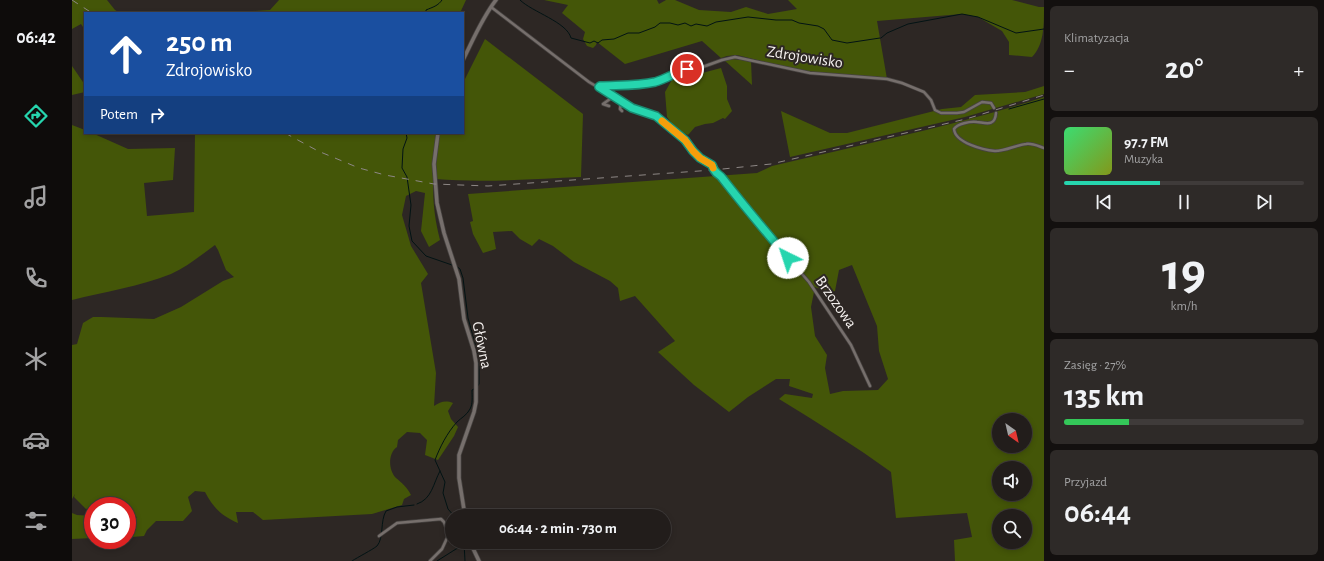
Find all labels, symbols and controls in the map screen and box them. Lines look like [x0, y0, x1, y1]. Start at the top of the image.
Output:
icon: ahead [100, 28, 152, 80]
text: 06:42 [16, 29, 56, 47]
text: 250 m [166, 29, 233, 57]
text: Klimatyzacja [1064, 32, 1129, 45]
street label: Zdrojowisko [766, 43, 844, 72]
pin [670, 52, 704, 86]
text: 20° [1165, 54, 1203, 84]
icon: arrive [676, 58, 698, 80]
text: − [1064, 59, 1075, 81]
text: + [1293, 59, 1304, 81]
text: Zdrojowisko [166, 62, 252, 80]
icon: directions [22, 102, 50, 130]
icon: right [146, 104, 168, 126]
text: Potem [100, 107, 138, 122]
text: 97.7 FM [1124, 135, 1169, 150]
text: Muzyka [1124, 153, 1163, 166]
icon: music [22, 183, 50, 211]
icon: previous [1093, 191, 1115, 213]
icon: pause [1173, 191, 1195, 213]
icon: next [1253, 191, 1275, 213]
position arrow [767, 237, 809, 279]
text: 19 [1162, 247, 1206, 299]
icon: phone [22, 264, 50, 292]
street label: Brzozowa [812, 273, 860, 331]
text: km/h [1171, 300, 1197, 313]
street label: Główna [469, 320, 495, 370]
icon: climate [22, 345, 50, 373]
text: Zasięg · 27% [1064, 359, 1126, 372]
text: 135 km [1064, 381, 1144, 411]
north arrow [992, 413, 1032, 453]
map controls [992, 413, 1032, 549]
icon: car [22, 426, 50, 454]
button: sound [992, 461, 1032, 501]
text: Przyjazd [1064, 476, 1107, 489]
speed limit sign: 30 [84, 497, 136, 549]
text: 06:44 [1064, 498, 1131, 528]
icon: filters [22, 507, 50, 535]
button: search [992, 509, 1032, 549]
text: 06:44 · 2 min · 730 m [499, 521, 617, 536]

